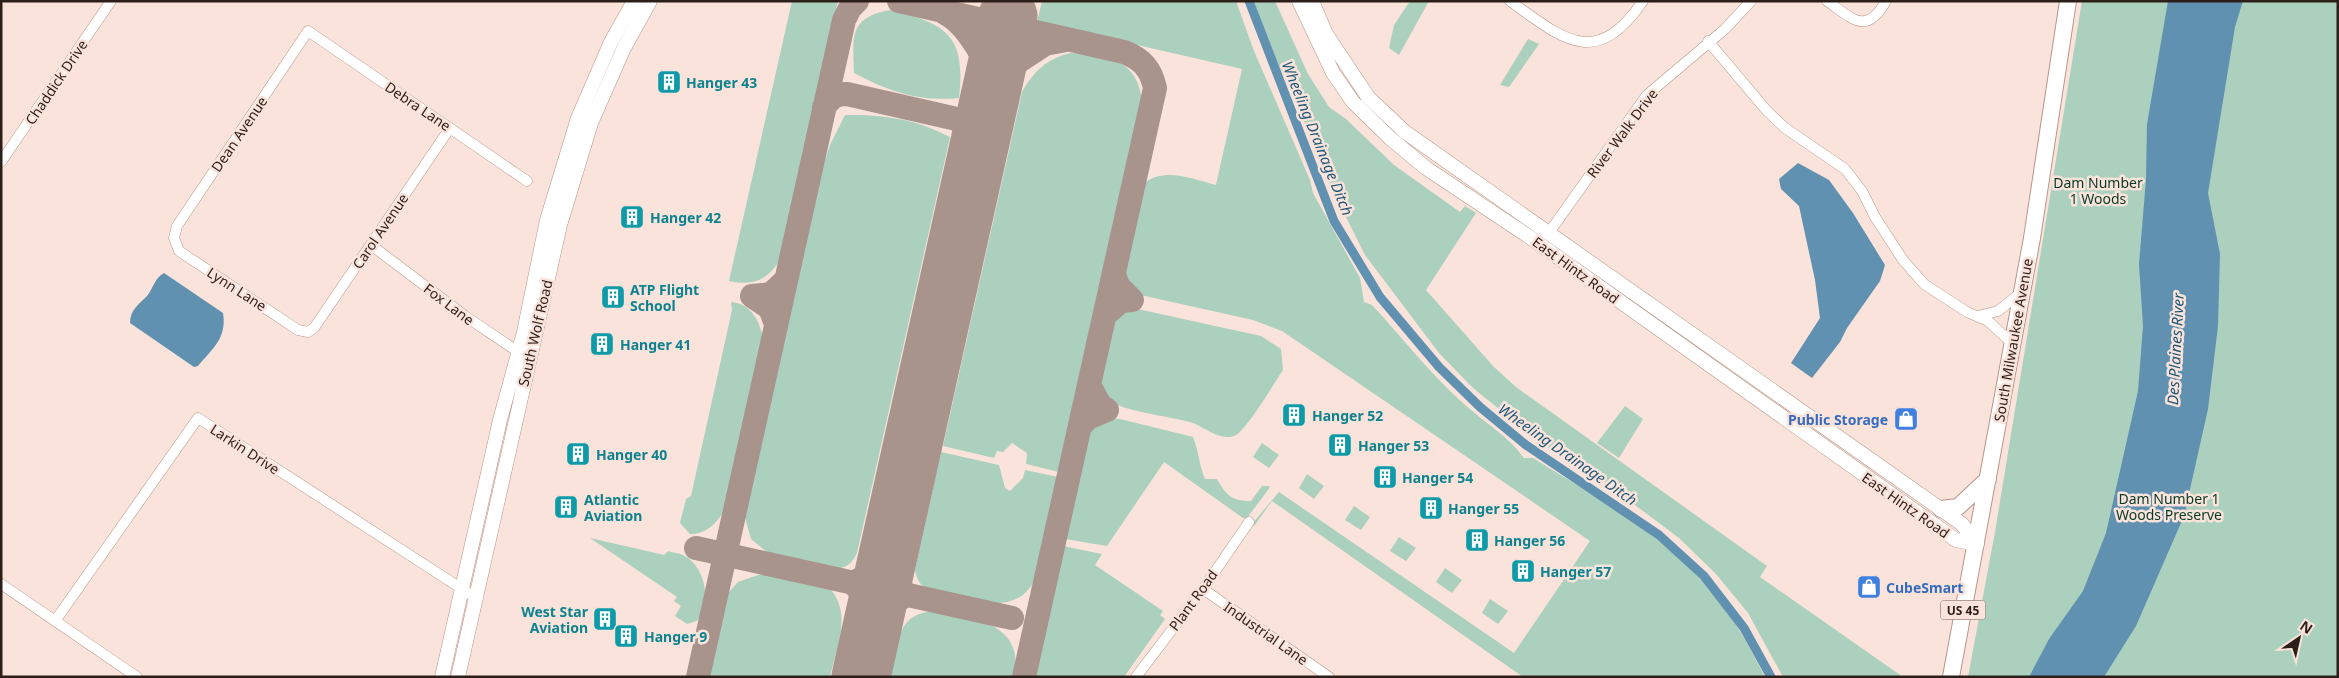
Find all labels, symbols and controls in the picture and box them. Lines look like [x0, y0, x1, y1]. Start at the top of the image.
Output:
street label: Chaddick Drive [21, 36, 92, 128]
water label: Wheeling Drainage Ditch [1278, 58, 1358, 218]
building icon: Hanger 43 [656, 69, 682, 95]
place label: Hanger 43 [686, 73, 757, 92]
street label: Debra Lane [381, 77, 455, 135]
street label: River Walk Drive [1582, 85, 1662, 181]
street label: Dean Avenue [207, 92, 271, 176]
park label: Dam Number 1 Woods [2053, 173, 2143, 208]
street label: Carol Avenue [348, 190, 412, 272]
building icon: Hanger 42 [619, 204, 645, 230]
place label: Hanger 42 [650, 208, 721, 227]
street label: East Hintz Road [1529, 232, 1623, 308]
street label: South Milwaukee Avenue [1989, 257, 2037, 423]
street label: Lynn Lane [204, 263, 270, 315]
street label: South Wolf Road [513, 278, 557, 388]
street label: Fox Lane [420, 279, 478, 329]
place label: ATP Flight School [630, 280, 699, 315]
building icon: ATP Flight School [600, 284, 626, 310]
water label: Des Plaines River [2162, 291, 2188, 406]
building icon: Hanger 41 [589, 331, 615, 357]
place label: Hanger 41 [620, 335, 691, 354]
water label: Wheeling Drainage Ditch [1495, 398, 1641, 510]
building icon: Hanger 52 [1281, 402, 1307, 428]
place label: Hanger 52 [1312, 406, 1383, 425]
shop icon: Public Storage [1893, 406, 1919, 432]
place label: Public Storage [1788, 410, 1888, 429]
street label: Larkin Drive [207, 420, 283, 479]
building icon: Hanger 53 [1327, 432, 1353, 458]
place label: Hanger 53 [1358, 436, 1429, 455]
building icon: Hanger 40 [565, 441, 591, 467]
place label: Hanger 40 [596, 445, 667, 464]
building icon: Hanger 54 [1372, 464, 1398, 490]
place label: Hanger 54 [1402, 468, 1473, 487]
street label: East Hintz Road [1859, 468, 1953, 542]
park label: Dam Number 1 Woods Preserve [2116, 489, 2222, 524]
place label: Atlantic Aviation [584, 490, 642, 525]
building icon: Atlantic Aviation [553, 494, 579, 520]
building icon: Hanger 55 [1418, 495, 1444, 521]
place label: Hanger 55 [1448, 499, 1519, 518]
building icon: Hanger 56 [1464, 527, 1490, 553]
place label: Hanger 56 [1494, 531, 1565, 550]
building icon: Hanger 57 [1510, 558, 1536, 584]
place label: Hanger 57 [1540, 562, 1611, 581]
street label: Plant Road [1164, 566, 1222, 634]
shop icon: CubeSmart [1856, 574, 1882, 600]
place label: CubeSmart [1886, 578, 1963, 597]
street label: Industrial Lane [1220, 597, 1312, 669]
road number: US 45 [1940, 600, 1986, 620]
place label: West Star Aviation [521, 602, 589, 637]
building icon: West Star Aviation [592, 606, 618, 632]
north arrow [2274, 613, 2324, 663]
text: N [2297, 616, 2317, 638]
building icon: Hanger 9 [613, 623, 639, 649]
place label: Hanger 9 [644, 627, 707, 646]

